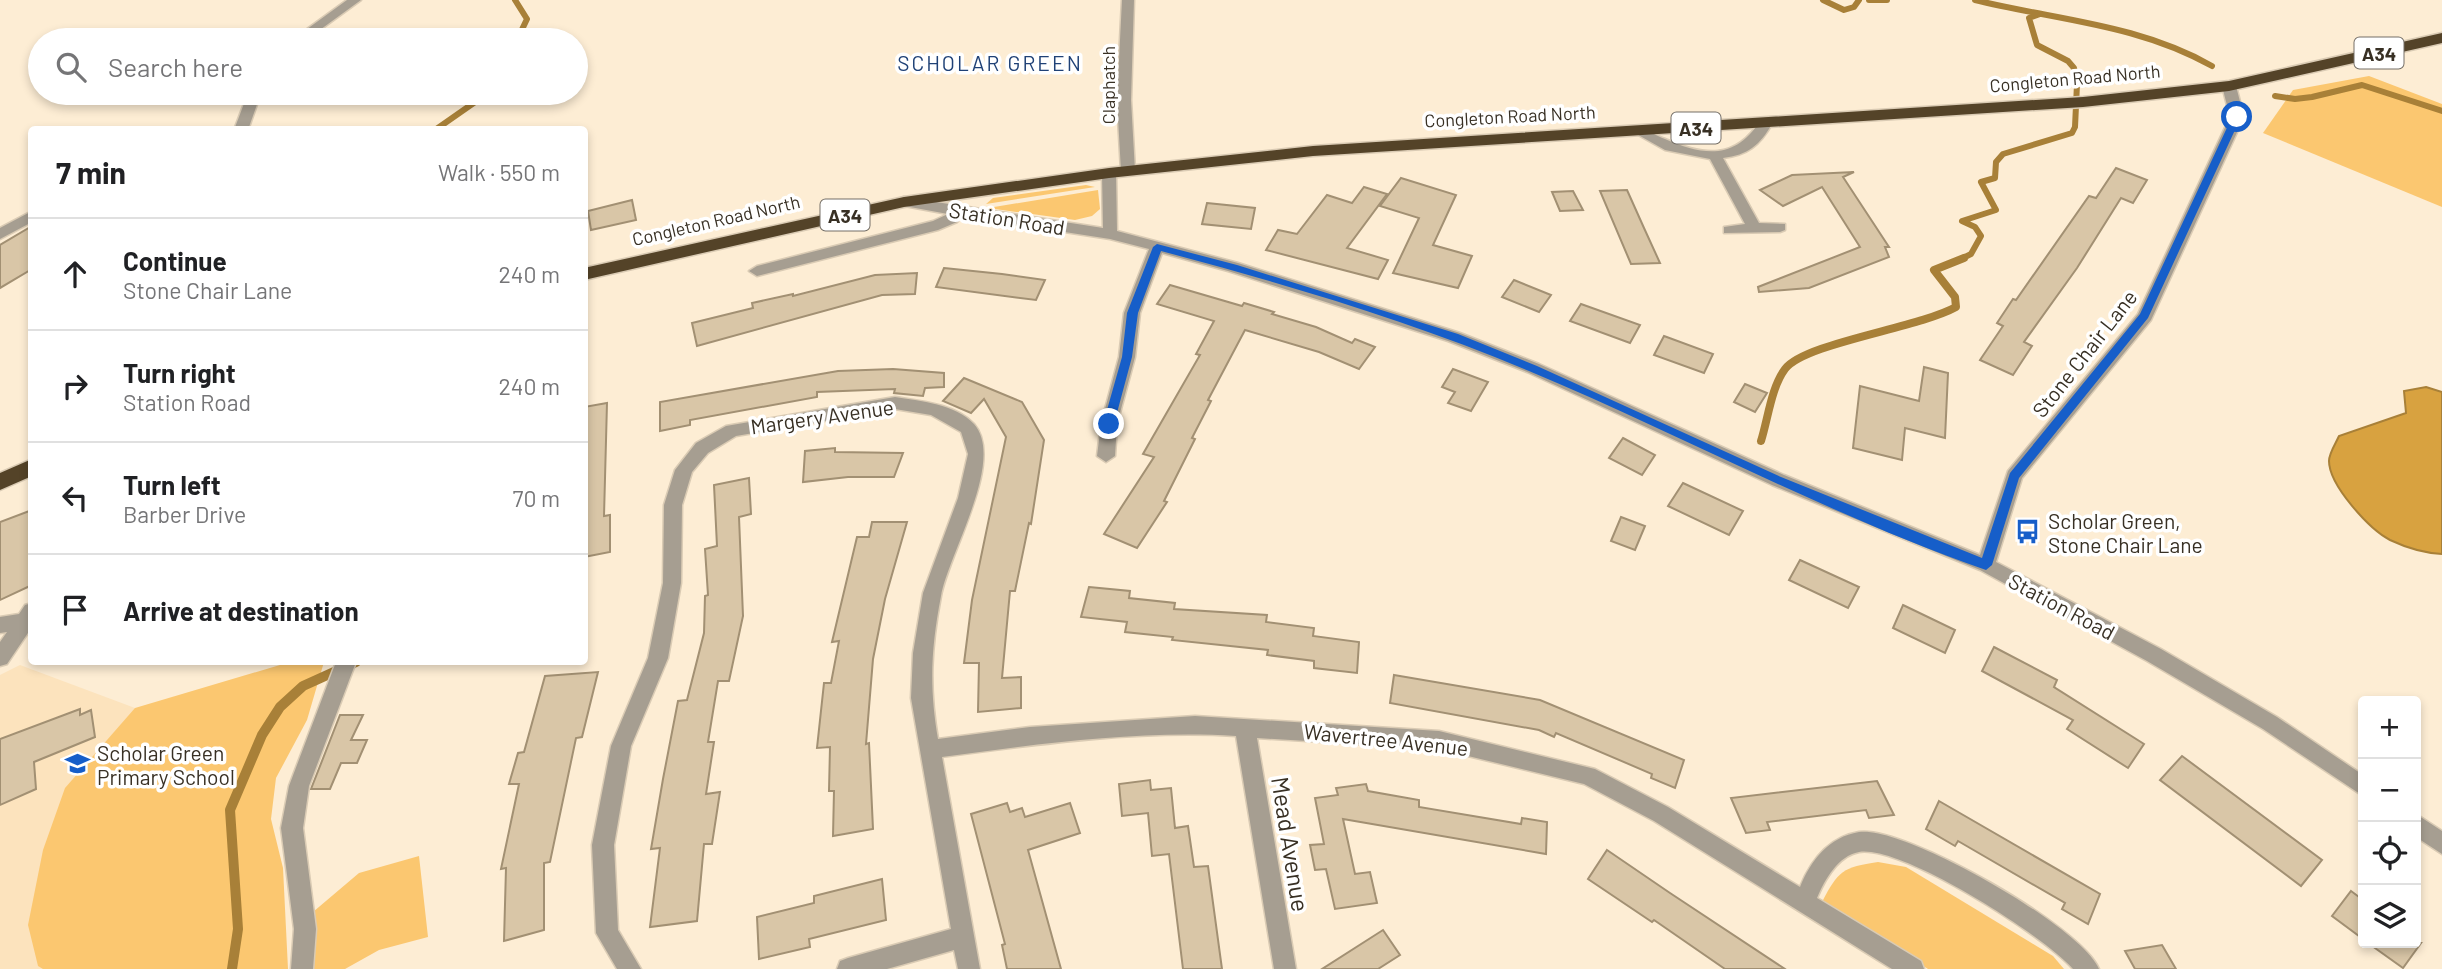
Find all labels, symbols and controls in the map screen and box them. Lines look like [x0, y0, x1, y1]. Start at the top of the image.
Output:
search box [28, 28, 588, 105]
road number: A34 [2354, 38, 2404, 68]
street label: Claphatch [1097, 46, 1119, 124]
icon: search [52, 48, 90, 86]
district label: SCHOLAR GREEN [897, 50, 1083, 75]
text: Search here [108, 51, 243, 82]
street label: Congleton Road North [1989, 60, 2161, 96]
street label: Congleton Road North [1424, 101, 1596, 131]
route start [2221, 101, 2252, 132]
road number: A34 [1672, 112, 1720, 144]
text: 7 min [56, 154, 126, 190]
text: Walk · 550 m [438, 158, 560, 186]
street label: Congleton Road North [630, 190, 802, 250]
street label: Station Road [947, 197, 1067, 239]
road number: A34 [820, 200, 870, 230]
text: Continue [123, 245, 227, 276]
icon: ahead [56, 255, 94, 293]
text: 240 m [498, 260, 560, 288]
text: Stone Chair Lane [123, 276, 292, 304]
street label: Stone Chair Lane [2027, 284, 2141, 422]
text: Turn right [123, 357, 236, 388]
icon: right [56, 367, 94, 405]
text: 240 m [498, 372, 560, 400]
text: Station Road [123, 388, 251, 416]
street label: Margery Avenue [749, 394, 895, 438]
route end [1093, 408, 1124, 439]
text: Turn left [123, 469, 221, 500]
icon: left [56, 479, 94, 517]
text: 70 m [513, 484, 560, 512]
text: Barber Drive [123, 500, 246, 528]
place label: Scholar Green, Stone Chair Lane [2048, 508, 2203, 557]
bus stop icon: Scholar Green, Stone Chair Lane [2014, 518, 2042, 546]
street label: Station Road [2004, 568, 2120, 644]
icon: arrive [56, 591, 94, 629]
text: Arrive at destination [123, 595, 359, 626]
map controls [2358, 696, 2421, 948]
button: + [2358, 696, 2421, 759]
street label: Wavertree Avenue [1302, 718, 1470, 760]
place label: Scholar Green Primary School [97, 740, 235, 789]
school or university icon: Scholar Green Primary School [63, 750, 91, 778]
button: − [2358, 759, 2421, 822]
street label: Mead Avenue [1266, 774, 1316, 914]
button: locate [2358, 822, 2421, 885]
button: layers [2358, 885, 2421, 948]

